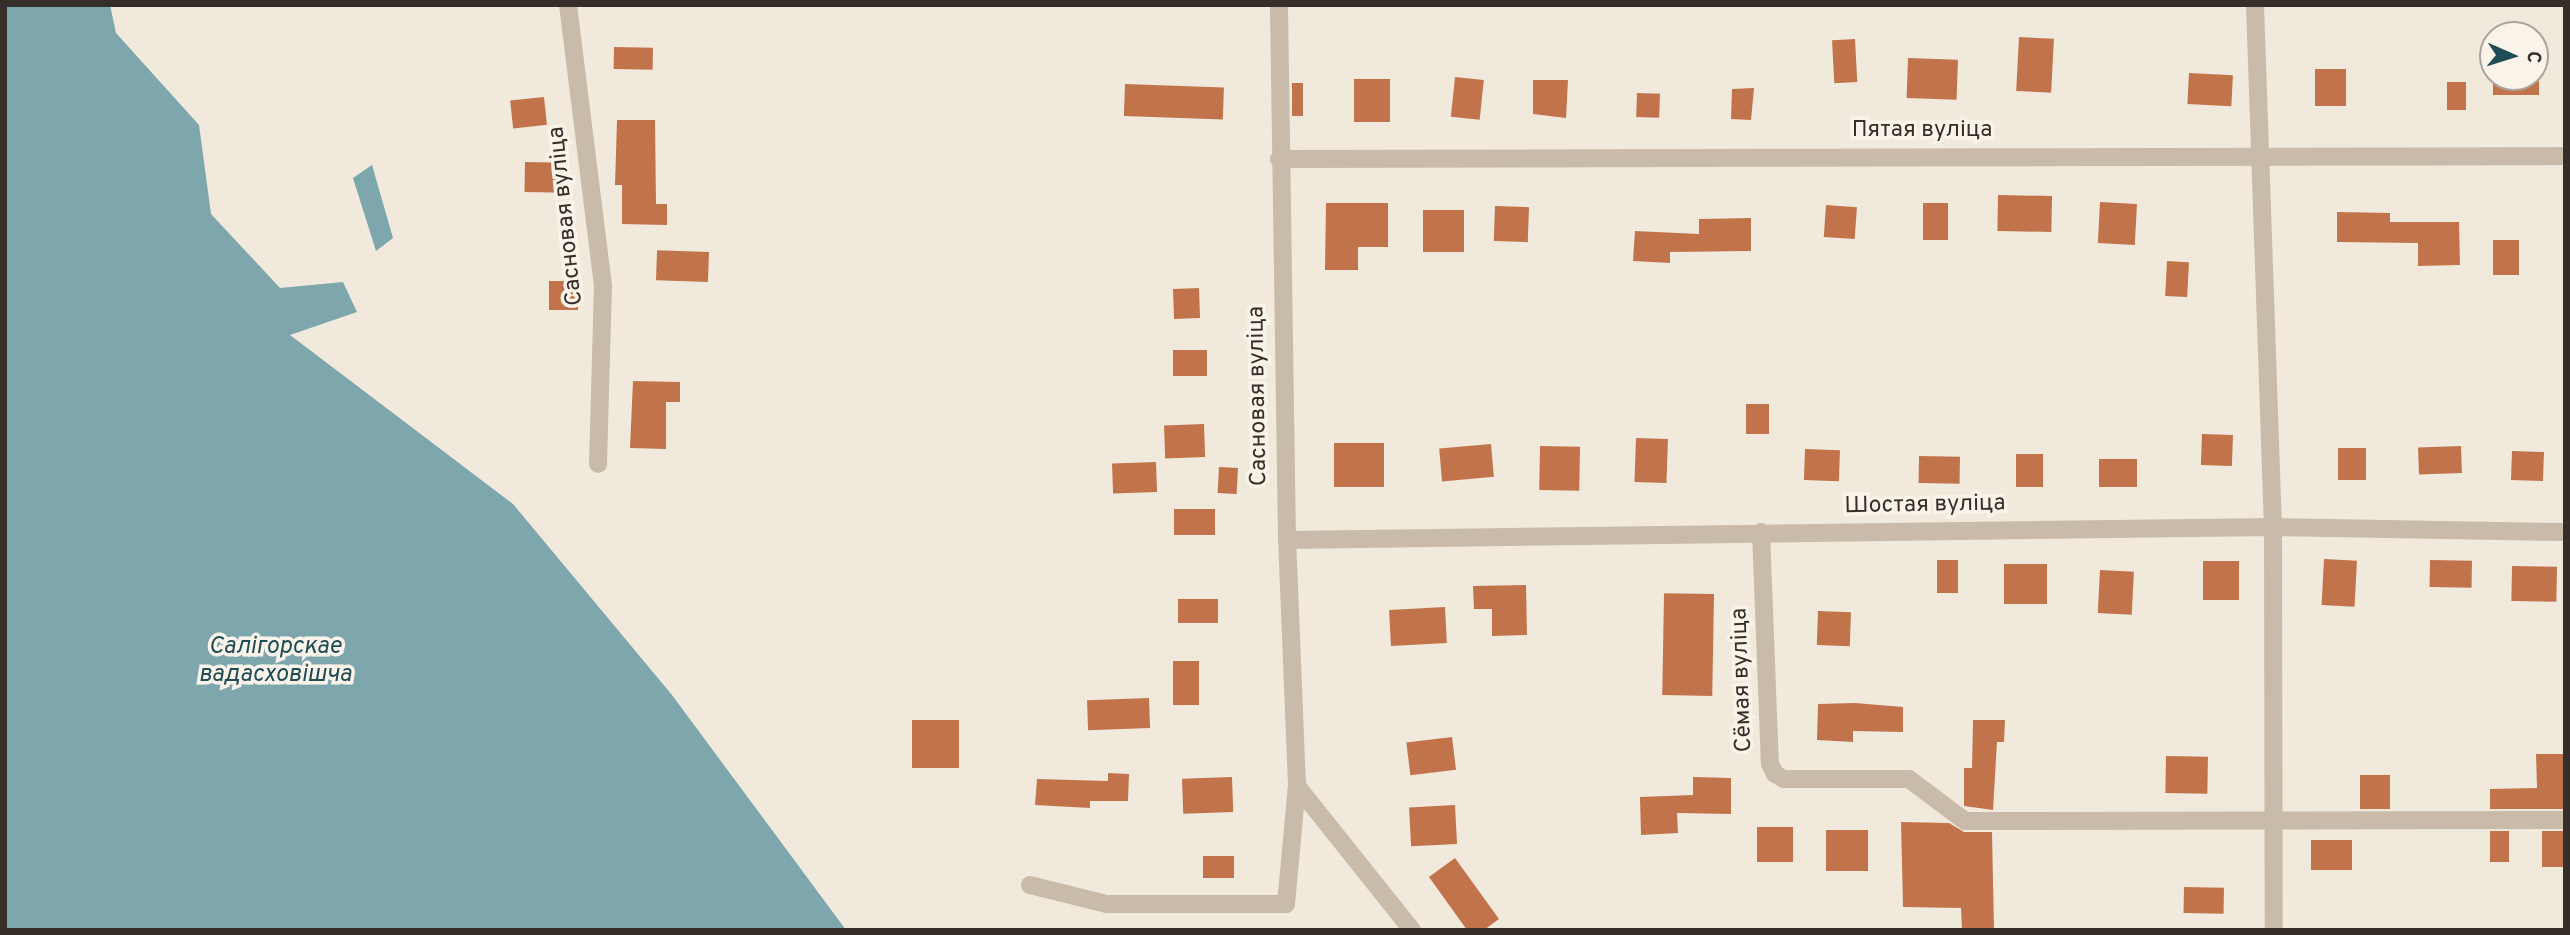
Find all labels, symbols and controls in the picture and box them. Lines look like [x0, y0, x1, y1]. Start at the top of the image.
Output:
north arrow [2479, 21, 2549, 91]
text: С [2521, 50, 2545, 64]
street label: Пятая вуліца [1852, 117, 1992, 145]
street label: Сасновая вуліца [544, 125, 590, 307]
street label: Сасновая вуліца [1244, 306, 1274, 486]
street label: Шостая вуліца [1844, 491, 2006, 521]
street label: Сёмая вуліца [1727, 607, 1759, 753]
water label: Салігорскае вадасховішча [198, 634, 352, 690]

